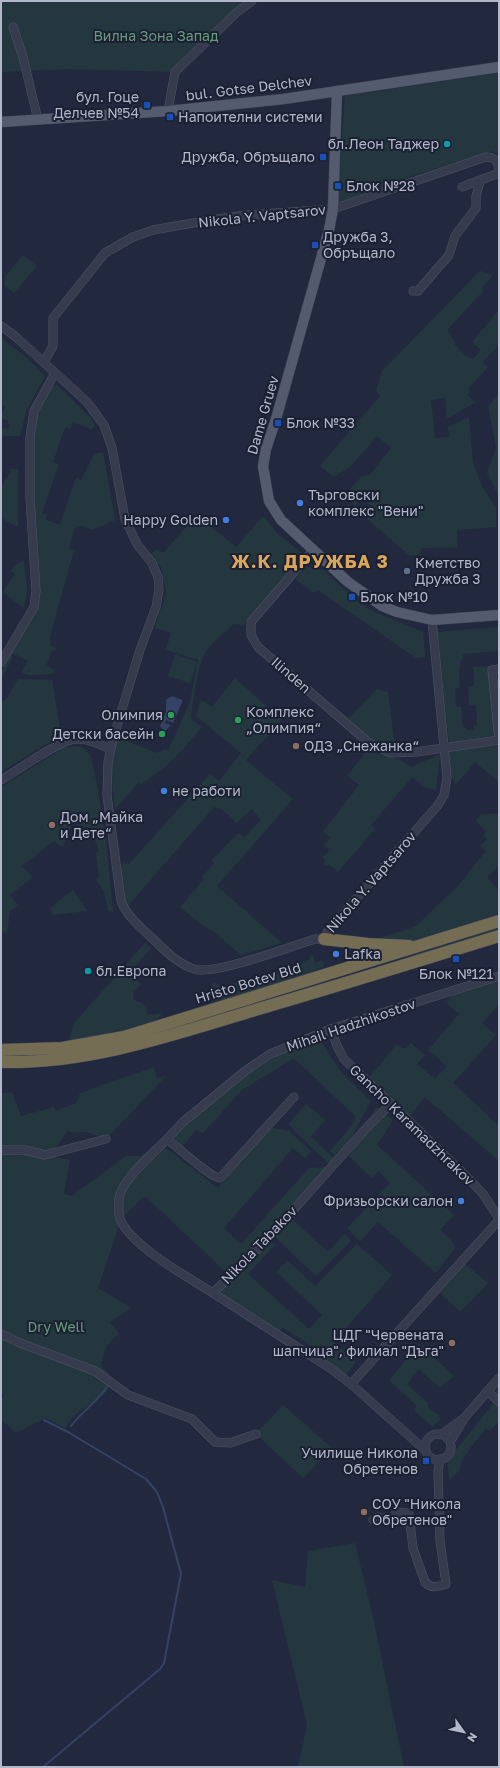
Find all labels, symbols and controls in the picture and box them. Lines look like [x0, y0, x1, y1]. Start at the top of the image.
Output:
park label: Вилна Зона Запад [93, 27, 219, 44]
street label: bul. Gotse Delchev [185, 71, 313, 104]
place label: бул. Гоце Делчев №54 [53, 88, 139, 121]
marker: бул. Гоце Делчев №54 [142, 100, 152, 110]
place label: Напоителни системи [178, 108, 323, 125]
marker: Напоителни системи [165, 112, 175, 122]
place label: бл.Леон Таджер [328, 135, 439, 152]
marker: бл.Леон Таджер [442, 139, 452, 149]
place label: Дружба, Обръщало [181, 148, 315, 165]
marker: Дружба, Обръщало [318, 152, 328, 162]
place label: Блок №28 [346, 177, 415, 194]
marker: Блок №28 [333, 181, 343, 191]
street label: Nikola Y. Vaptsarov [197, 200, 327, 231]
place label: Дружба 3, Обръщало [323, 228, 395, 261]
marker: Дружба 3, Обръщало [310, 240, 320, 250]
street label: Dame Gruev [243, 373, 282, 456]
place label: Блок №33 [286, 414, 355, 431]
marker: Блок №33 [273, 418, 283, 428]
place label: Търговски комплекс "Вени" [308, 486, 423, 519]
marker: Търговски комплекс "Вени" [295, 498, 305, 508]
place label: Happy Golden [123, 511, 218, 528]
marker: Happy Golden [221, 515, 231, 525]
district label: Ж.К. ДРУЖБА 3 [231, 550, 389, 572]
place label: Кметство Дружба 3 [415, 554, 481, 587]
marker: Кметство Дружба 3 [402, 566, 412, 576]
place label: Блок №10 [360, 588, 428, 605]
marker: Блок №10 [347, 592, 357, 602]
street label: Ilinden [268, 653, 314, 696]
place label: Комплекс „Олимпия“ [246, 703, 321, 736]
place label: Олимпия [101, 706, 163, 723]
marker: Олимпия [166, 710, 176, 720]
marker: Комплекс „Олимпия“ [233, 715, 243, 725]
place label: Детски басейн [52, 725, 154, 742]
marker: Детски басейн [157, 729, 167, 739]
place label: ОДЗ „Снежанка“ [304, 737, 419, 754]
marker: ОДЗ „Снежанка“ [291, 741, 301, 751]
place label: не работи [172, 782, 241, 799]
marker: не работи [159, 786, 169, 796]
place label: Дом „Майка и Дете“ [60, 808, 143, 841]
marker: Дом „Майка и Дете“ [47, 820, 57, 830]
street label: Nikola Y. Vaptsarov [322, 828, 419, 936]
place label: Lafka [344, 945, 381, 962]
marker: Lafka [331, 949, 341, 959]
marker: Блок №121 [451, 954, 461, 964]
street label: Hristo Botev Bld [193, 958, 303, 1007]
place label: бл.Европа [96, 962, 166, 979]
place label: Блок №121 [419, 965, 493, 982]
marker: бл.Европа [83, 966, 93, 976]
street label: Mihail Hadzhikostov [284, 994, 418, 1055]
street label: Gancho Karamadzhrakov [346, 1061, 478, 1189]
place label: Фризьорски салон [324, 1192, 453, 1209]
marker: Фризьорски салон [456, 1196, 466, 1206]
street label: Nikola Tabakov [217, 1202, 300, 1287]
park label: Dry Well [28, 1318, 84, 1335]
place label: ЦДГ "Червената шапчица", филиал "Дъга" [273, 1326, 444, 1359]
marker: ЦДГ "Червената шапчица", филиал "Дъга" [447, 1338, 457, 1348]
place label: Училище Никола Обретенов [301, 1444, 418, 1477]
marker: Училище Никола Обретенов [421, 1456, 431, 1466]
place label: СОУ "Никола Обретенов" [372, 1495, 461, 1528]
marker: СОУ "Никола Обретенов" [359, 1507, 369, 1517]
north arrow [444, 1712, 484, 1752]
text: N [465, 1731, 481, 1745]

